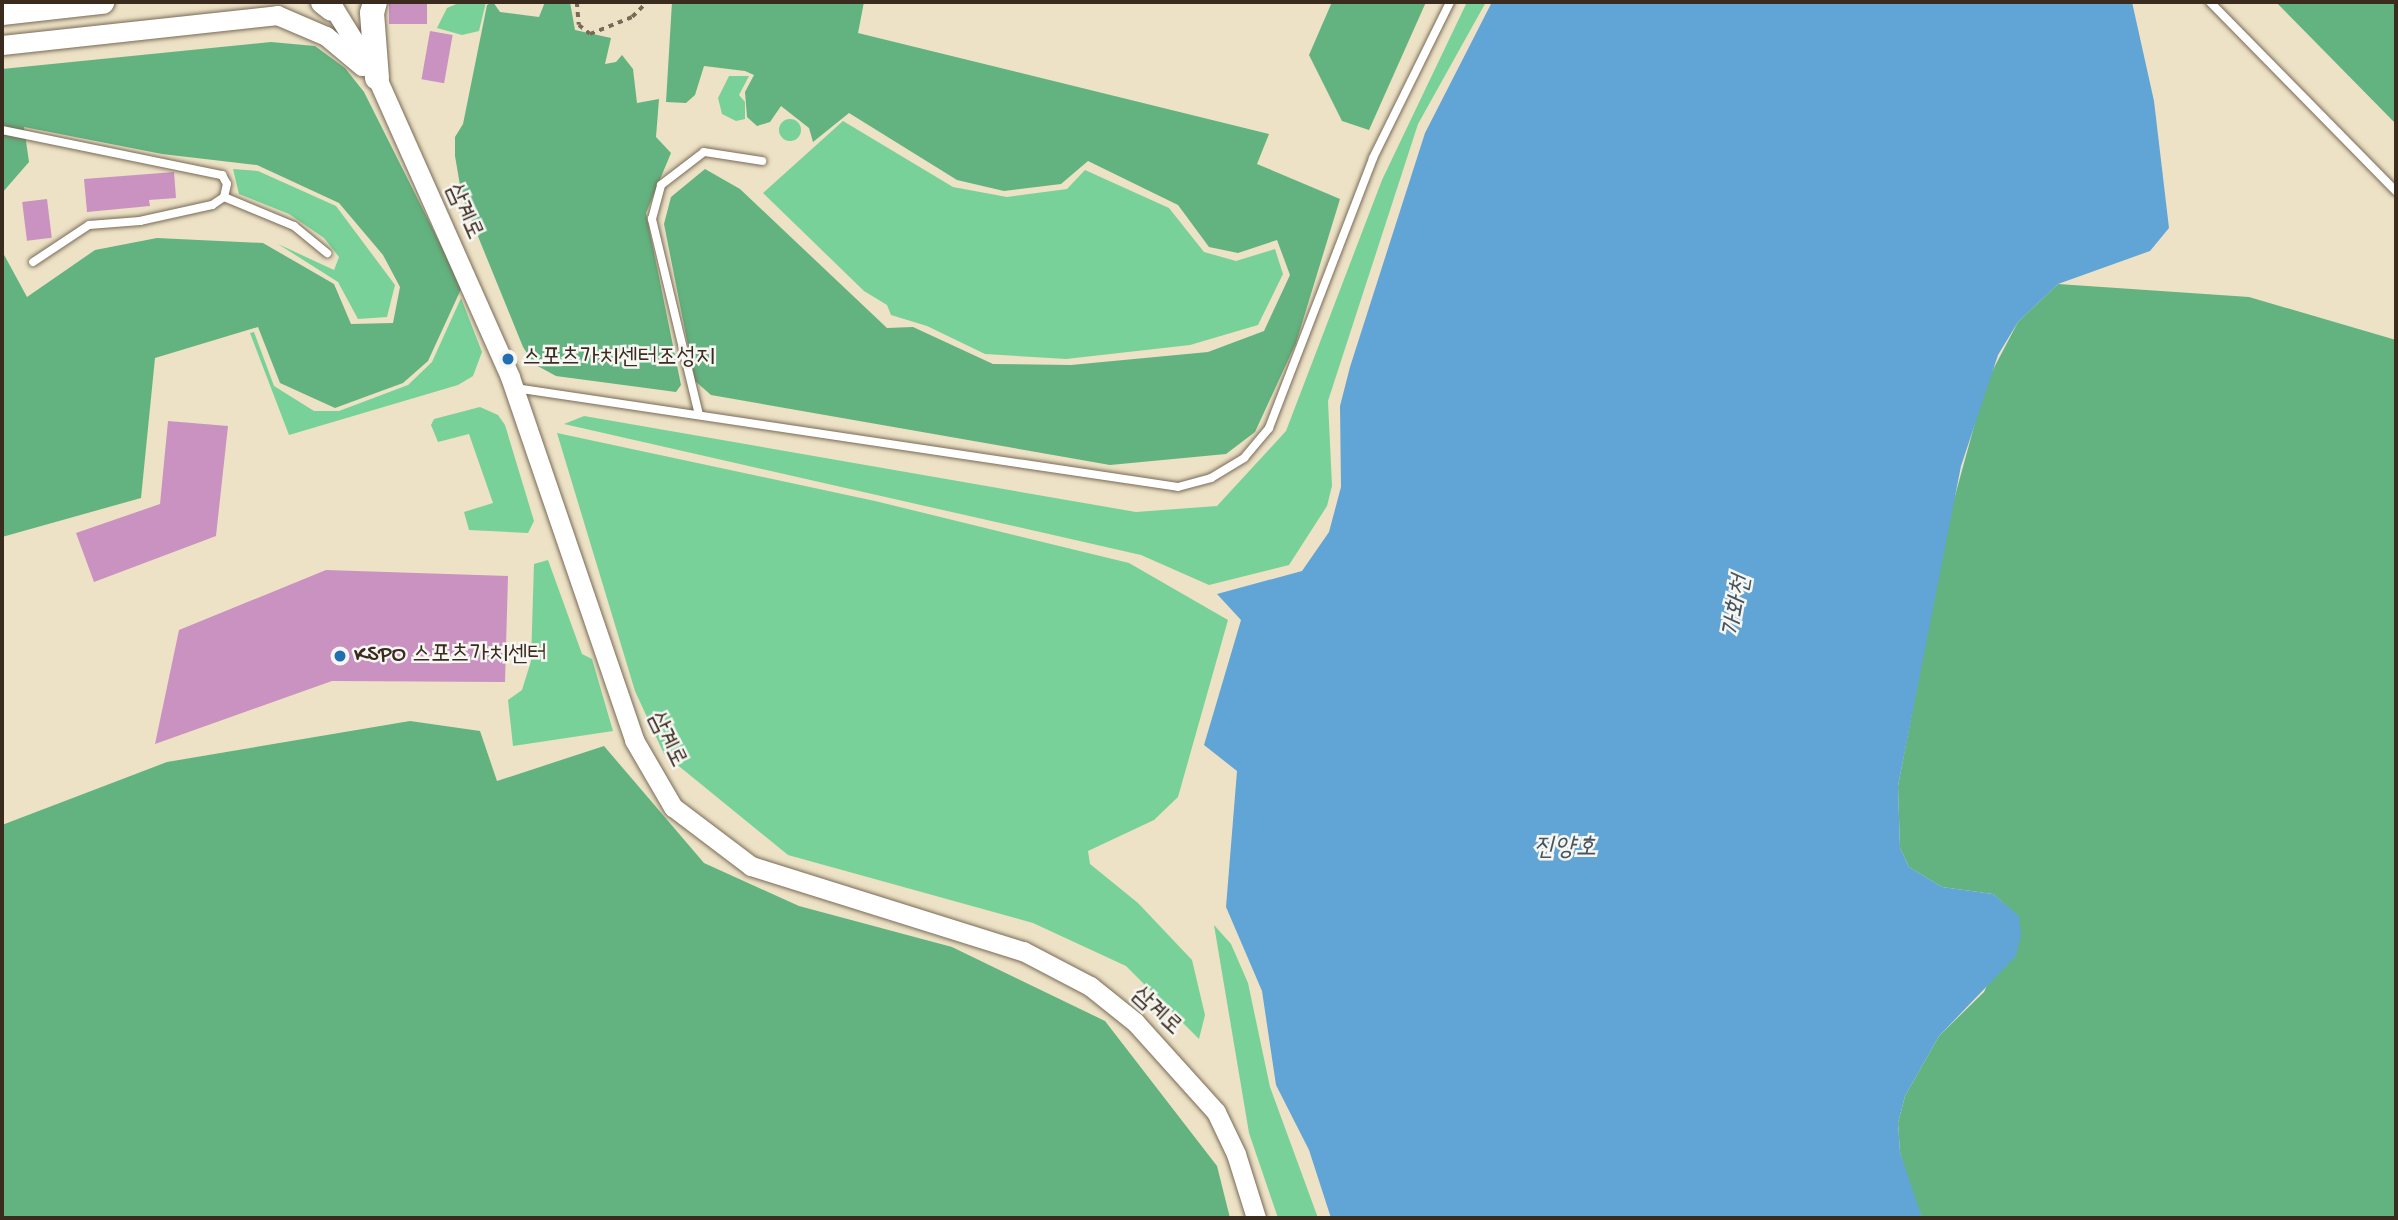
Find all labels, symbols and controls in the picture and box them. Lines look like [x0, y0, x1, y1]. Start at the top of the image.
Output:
street label: 삼계로 [438, 180, 488, 244]
place label: 스포츠가치센터조성지 [522, 345, 715, 373]
marker: 스포츠가치센터조성지 [500, 351, 516, 367]
water label: 가화천 [1718, 573, 1760, 641]
place label: KSPO 스포츠가치센터 [354, 642, 547, 670]
marker: KSPO 스포츠가치센터 [332, 648, 348, 664]
street label: 삼계로 [640, 708, 692, 772]
water label: 진양호 [1534, 834, 1596, 866]
street label: 삼계로 [1125, 982, 1187, 1042]

